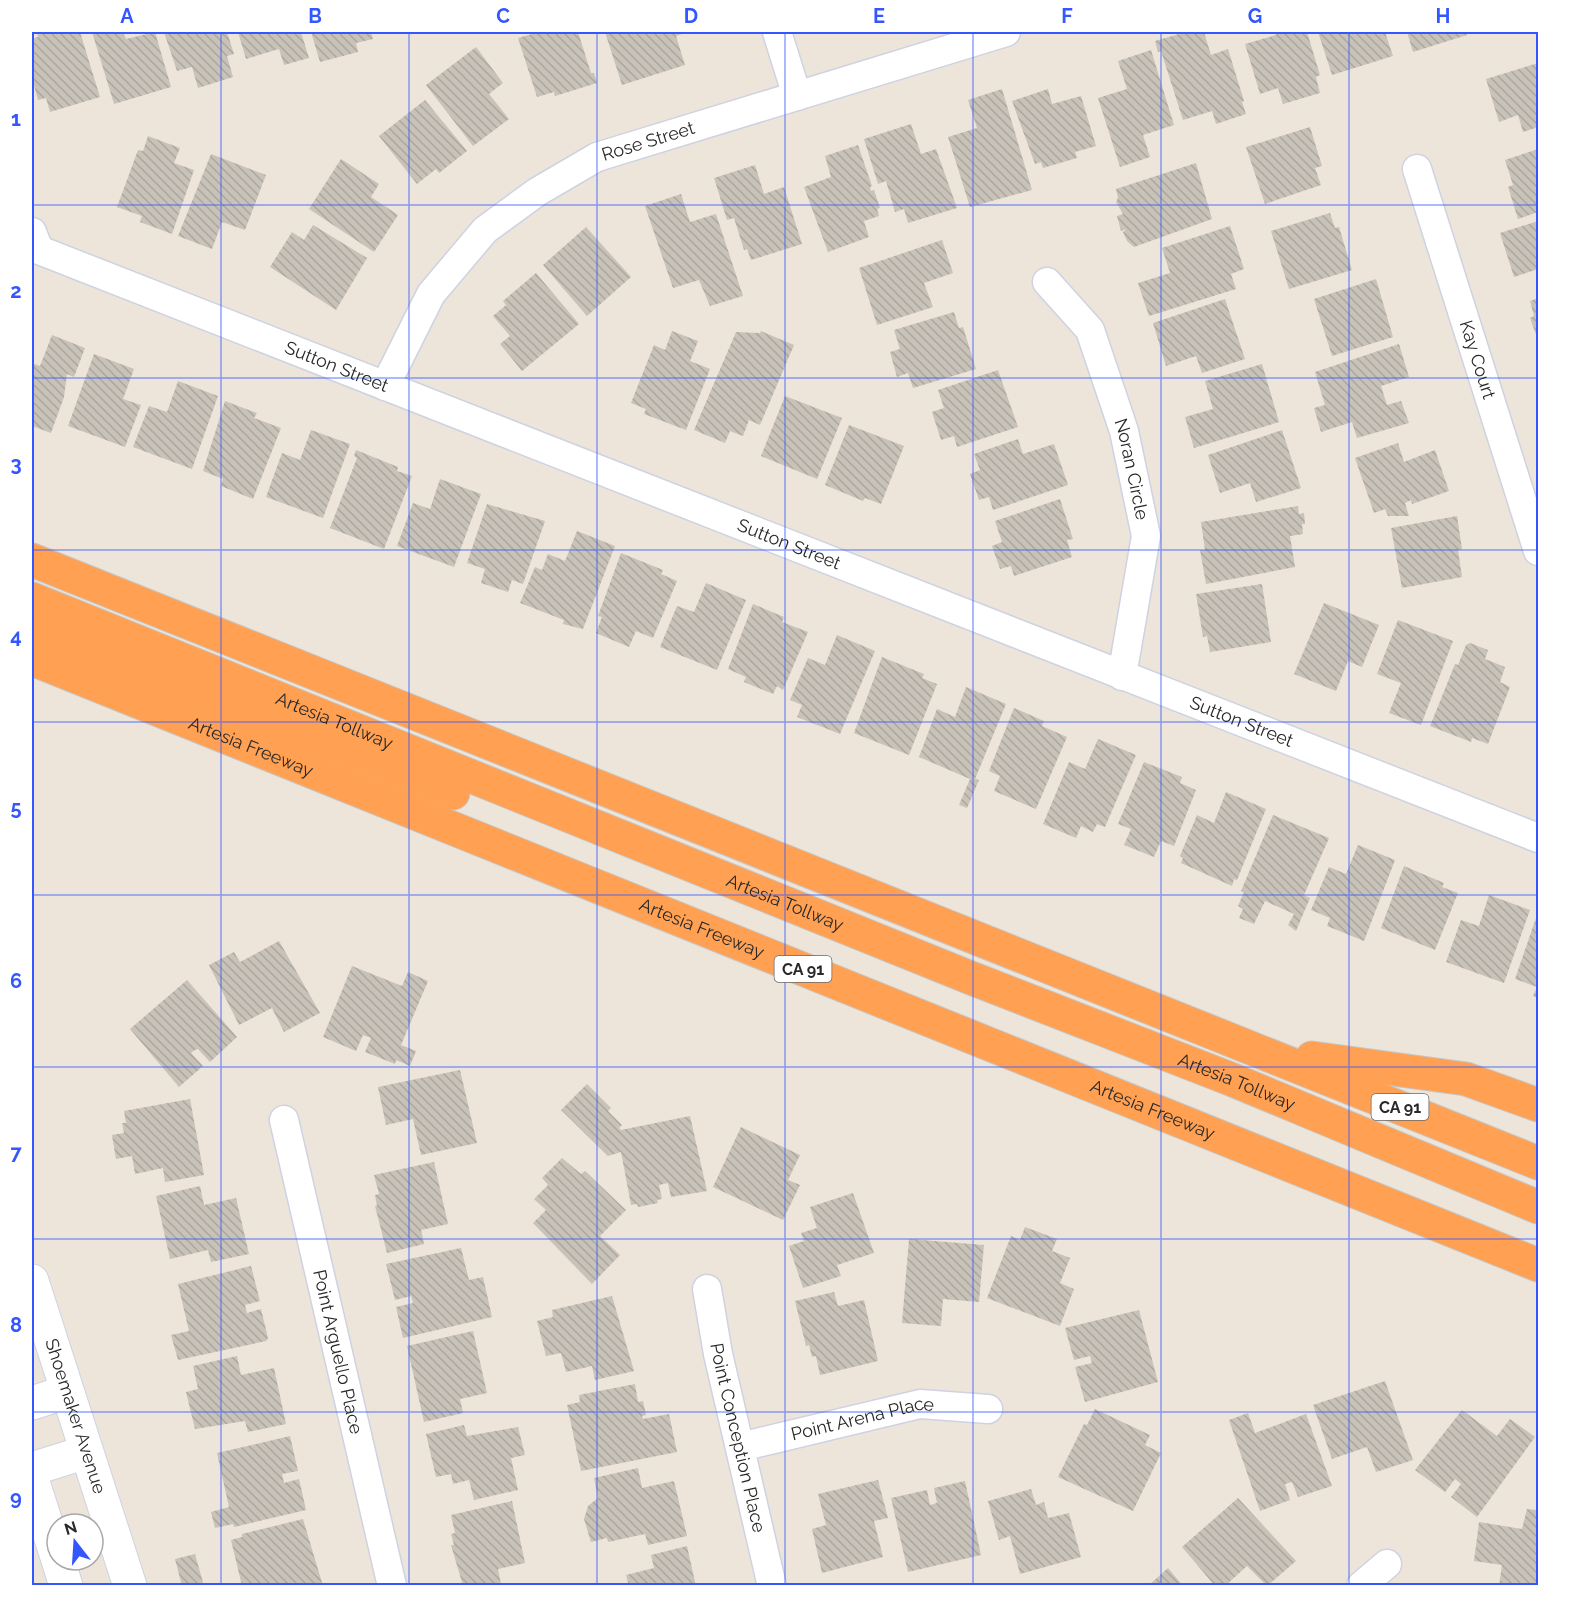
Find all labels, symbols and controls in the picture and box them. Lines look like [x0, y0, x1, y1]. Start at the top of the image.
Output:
text: A [120, 4, 134, 28]
text: B [308, 4, 322, 28]
text: C [496, 4, 510, 28]
text: D [684, 4, 698, 28]
text: E [873, 4, 885, 28]
text: F [1061, 4, 1073, 28]
text: G [1248, 4, 1262, 28]
text: H [1436, 4, 1450, 28]
text: 1 [11, 107, 21, 131]
street label: Rose Street [599, 117, 697, 165]
text: 2 [10, 279, 22, 303]
street label: Kay Court [1456, 318, 1500, 401]
street label: Sutton Street [282, 337, 392, 396]
street label: Noran Circle [1110, 415, 1153, 522]
text: 3 [10, 452, 22, 476]
street label: Sutton Street [735, 514, 844, 573]
text: 4 [10, 624, 22, 648]
street label: Artesia Tollway [273, 688, 396, 754]
street label: Sutton Street [1187, 691, 1296, 751]
street label: Artesia Freeway [186, 712, 317, 781]
text: 5 [10, 796, 22, 820]
street label: Artesia Tollway [724, 869, 847, 936]
street label: Artesia Freeway [637, 894, 768, 963]
road number: CA 91 [774, 956, 832, 982]
text: 6 [10, 969, 22, 993]
street label: Artesia Tollway [1175, 1049, 1299, 1115]
street label: Artesia Freeway [1087, 1075, 1218, 1144]
road number: CA 91 [1372, 1094, 1428, 1120]
text: 7 [10, 1141, 22, 1165]
street label: Point Arguello Place [309, 1267, 368, 1436]
text: 8 [10, 1313, 22, 1337]
street label: Shoemaker Avenue [41, 1336, 111, 1497]
street label: Point Conception Place [706, 1342, 770, 1535]
street label: Point Arena Place [789, 1392, 935, 1444]
text: 9 [10, 1486, 22, 1510]
north arrow [45, 1512, 105, 1572]
text: N [62, 1517, 79, 1539]

